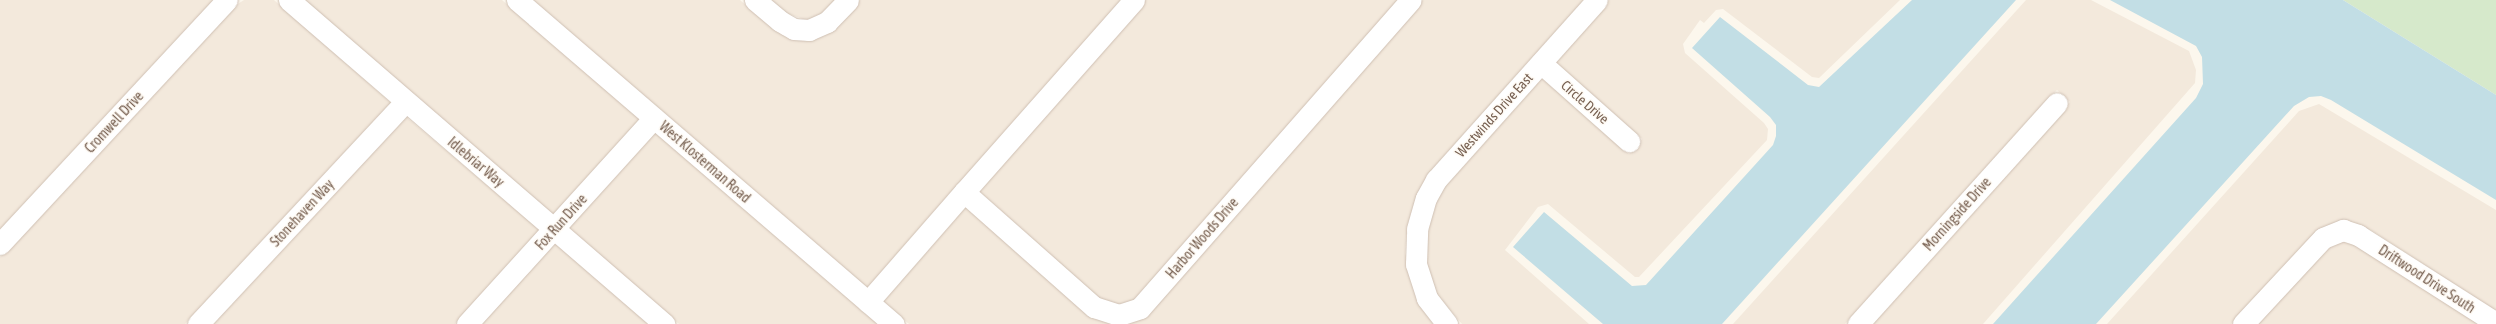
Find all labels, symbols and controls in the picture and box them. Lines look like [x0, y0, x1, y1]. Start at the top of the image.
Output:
street label: Westwinds Drive East [1452, 69, 1536, 161]
street label: Circle Drive [1558, 77, 1612, 127]
street label: Cromwell Drive [81, 88, 147, 156]
street label: West Klosterman Road [656, 118, 754, 206]
street label: Idlebriar Way [444, 133, 508, 191]
street label: Morningside Drive [1920, 174, 1994, 254]
street label: Stonehaven Way [267, 176, 337, 250]
street label: Fox Run Drive [532, 191, 590, 253]
street label: Harbor Woods Drive [1162, 194, 1242, 282]
street label: Driftwood Drive South [2375, 241, 2479, 317]

